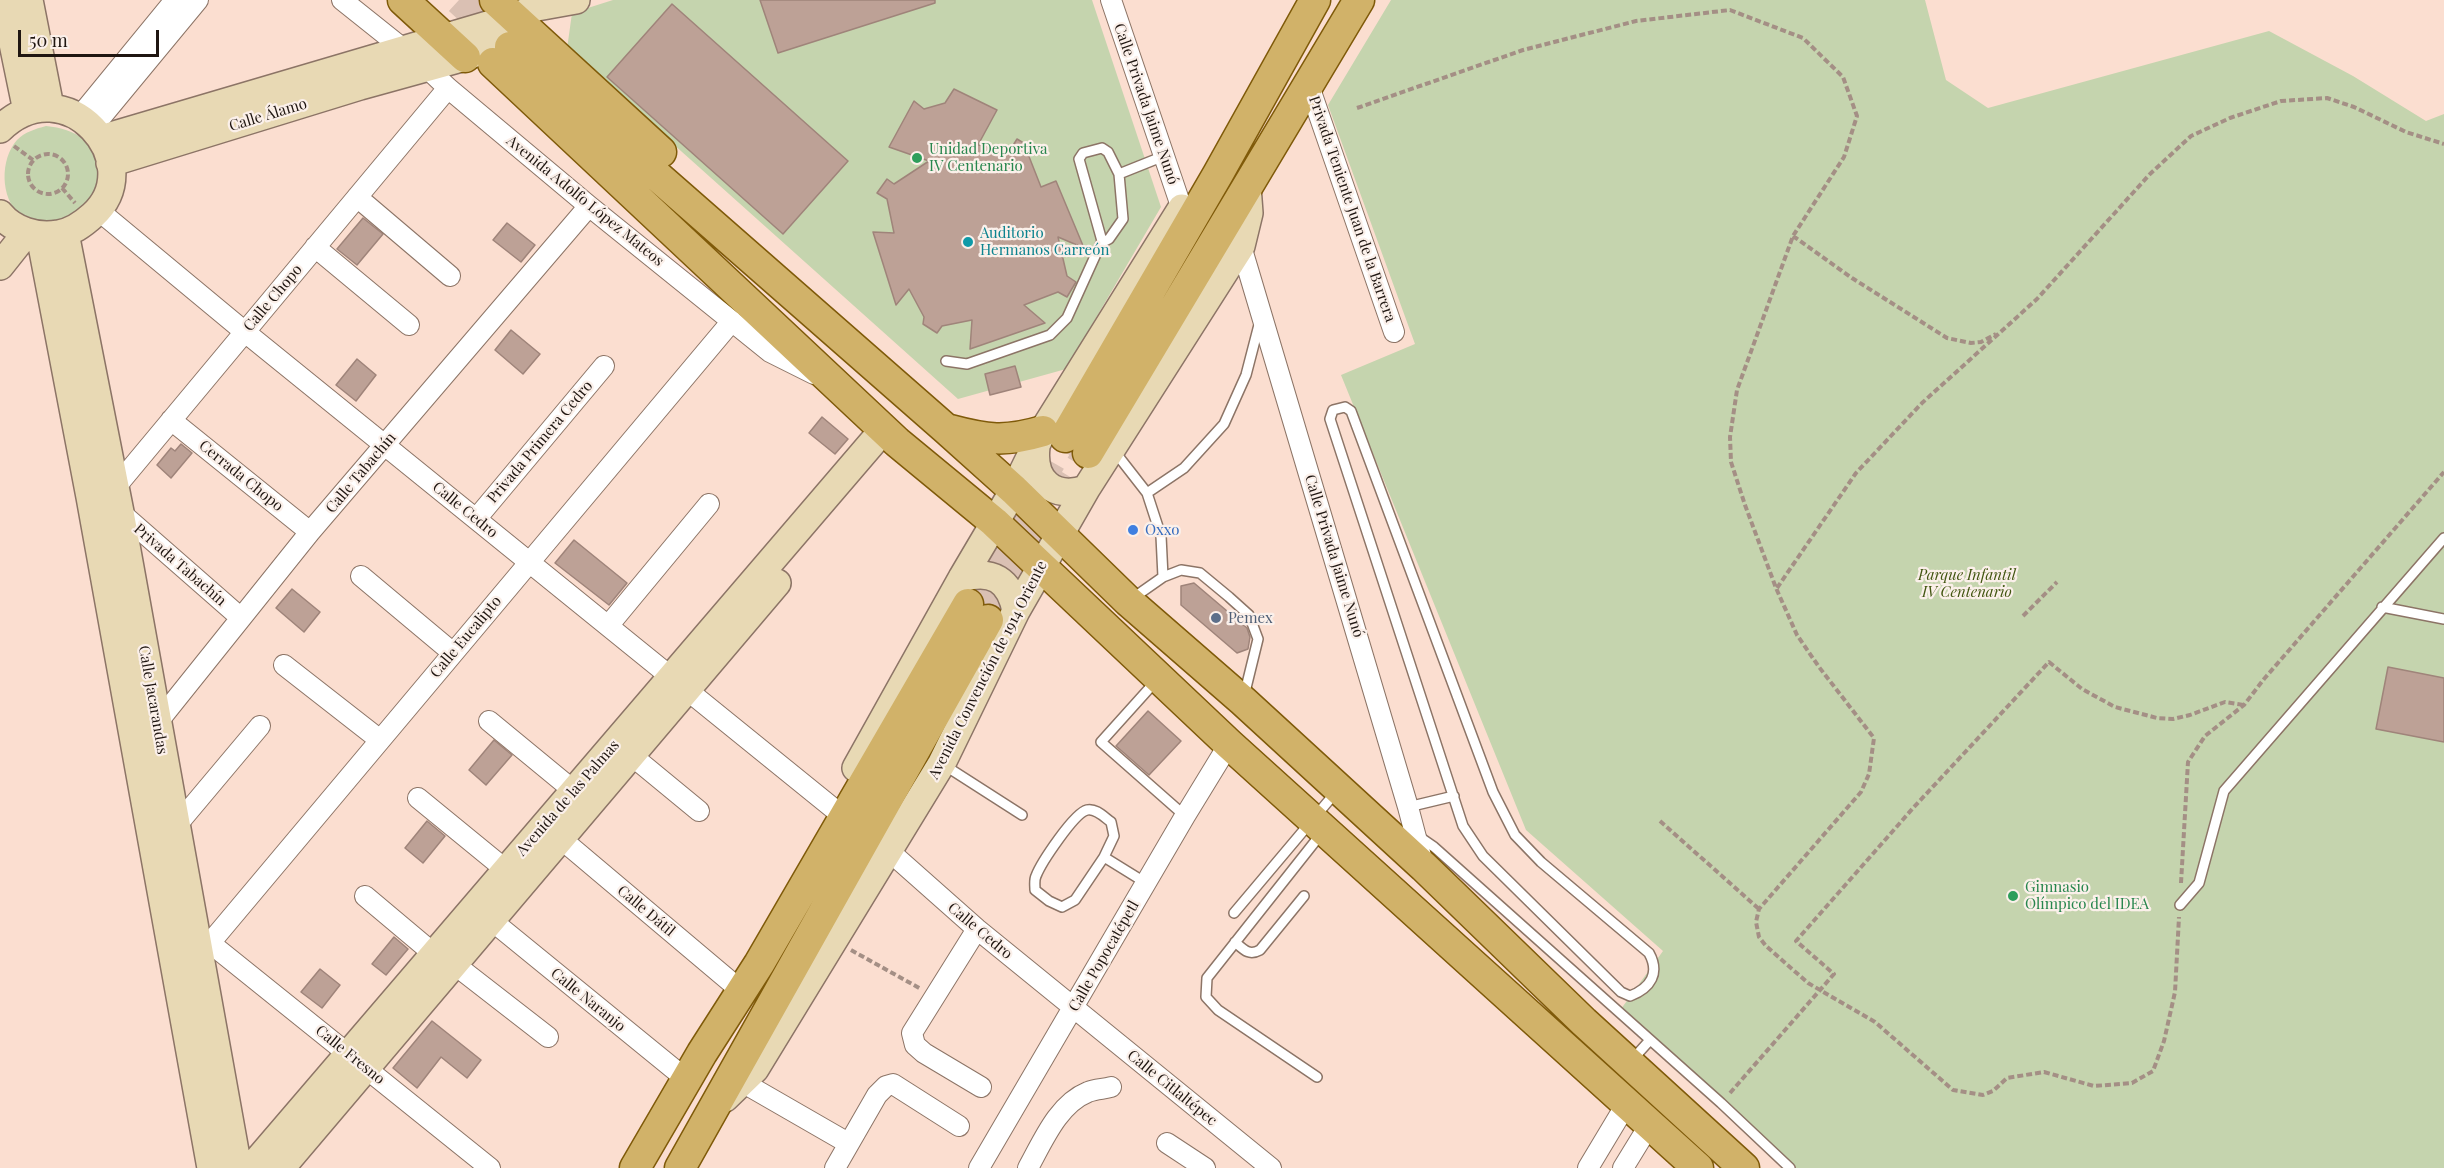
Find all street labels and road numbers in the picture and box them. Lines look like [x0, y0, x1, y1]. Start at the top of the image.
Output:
street label: Calle Privada Jaime Nunó [1110, 21, 1182, 187]
street label: Privada Teniente Juan de la Barrera [1305, 94, 1399, 324]
street label: Calle Álamo [227, 95, 309, 135]
street label: Avenida Adolfo López Mateos [503, 132, 667, 270]
street label: Calle Chopo [240, 261, 306, 335]
street label: Privada Primera Cedro [484, 377, 596, 507]
street label: Calle Tabachín [322, 429, 400, 517]
street label: Cerrada Chopo [195, 437, 287, 515]
street label: Calle Privada Jaime Nunó [1301, 472, 1367, 640]
street label: Calle Cedro [429, 478, 501, 542]
street label: Privada Tabachín [130, 520, 230, 610]
street label: Avenida Convención de 1914 Oriente [925, 558, 1051, 782]
street label: Calle Eucalipto [427, 592, 505, 682]
street label: Calle Jacarandas [135, 644, 171, 756]
street label: Avenida de las Palmas [513, 736, 623, 860]
street label: Calle Dátil [613, 882, 679, 940]
street label: Calle Popocatépetl [1065, 897, 1143, 1015]
street label: Calle Cedro [944, 899, 1016, 963]
street label: Calle Naranjo [547, 964, 629, 1036]
street label: Calle Fresno [312, 1022, 388, 1088]
street label: Calle Citlaltépec [1124, 1046, 1220, 1130]

